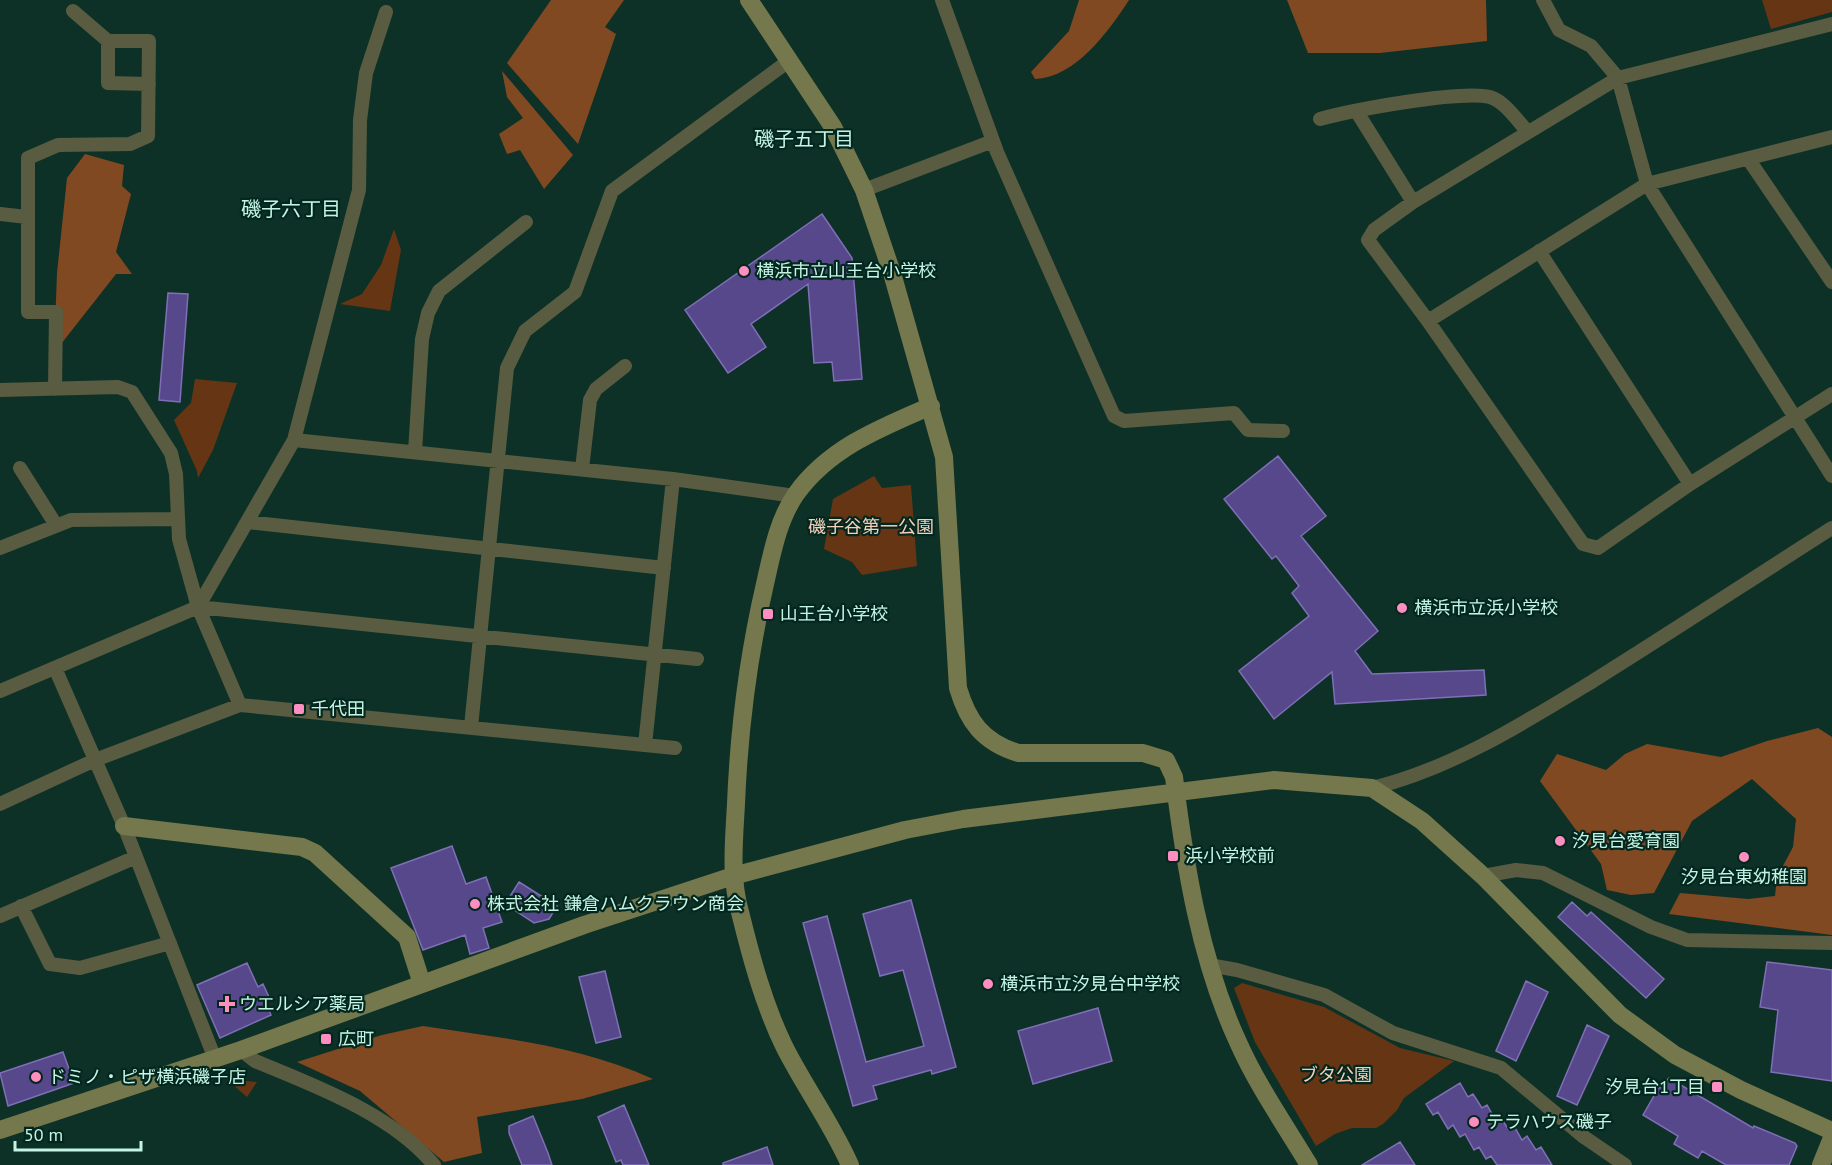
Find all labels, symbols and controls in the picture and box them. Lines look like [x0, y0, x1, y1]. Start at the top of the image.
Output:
district label: 磯子五丁目 [754, 126, 854, 152]
district label: 磯子六丁目 [241, 196, 341, 222]
place label: 横浜市立山王台小学校 [756, 259, 936, 282]
marker: 横浜市立山王台小学校 [737, 264, 751, 278]
park label: 磯子谷第一公園 [808, 515, 934, 538]
place label: 横浜市立浜小学校 [1414, 596, 1558, 619]
marker: 横浜市立浜小学校 [1395, 601, 1409, 615]
place label: 山王台小学校 [780, 602, 888, 625]
marker: 山王台小学校 [761, 607, 775, 621]
place label: 千代田 [311, 697, 365, 720]
marker: 千代田 [292, 702, 306, 716]
place label: 汐見台愛育園 [1572, 829, 1680, 852]
marker: 汐見台愛育園 [1553, 834, 1567, 848]
place label: 浜小学校前 [1185, 844, 1275, 867]
marker: 浜小学校前 [1166, 849, 1180, 863]
marker: 汐見台東幼稚園 [1737, 850, 1751, 864]
place label: 汐見台東幼稚園 [1681, 865, 1807, 888]
place label: 株式会社 鎌倉ハムクラウン商会 [487, 892, 744, 915]
marker: 株式会社 鎌倉ハムクラウン商会 [468, 897, 482, 911]
place label: 横浜市立汐見台中学校 [1000, 972, 1180, 995]
marker: 横浜市立汐見台中学校 [981, 977, 995, 991]
place label: ウエルシア薬局 [239, 992, 365, 1015]
marker: ウエルシア薬局 [220, 997, 234, 1011]
place label: 広町 [338, 1027, 374, 1050]
marker: 広町 [319, 1032, 333, 1046]
park label: ブタ公園 [1300, 1063, 1372, 1086]
place label: ドミノ・ピザ横浜磯子店 [48, 1065, 246, 1088]
marker: ドミノ・ピザ横浜磯子店 [29, 1070, 43, 1084]
place label: 汐見台1丁目 [1605, 1075, 1705, 1098]
marker: 汐見台1丁目 [1710, 1080, 1724, 1094]
place label: テラハウス磯子 [1486, 1110, 1612, 1133]
scale bar [15, 1114, 141, 1152]
marker: テラハウス磯子 [1467, 1115, 1481, 1129]
text: 50 m [24, 1123, 63, 1146]

